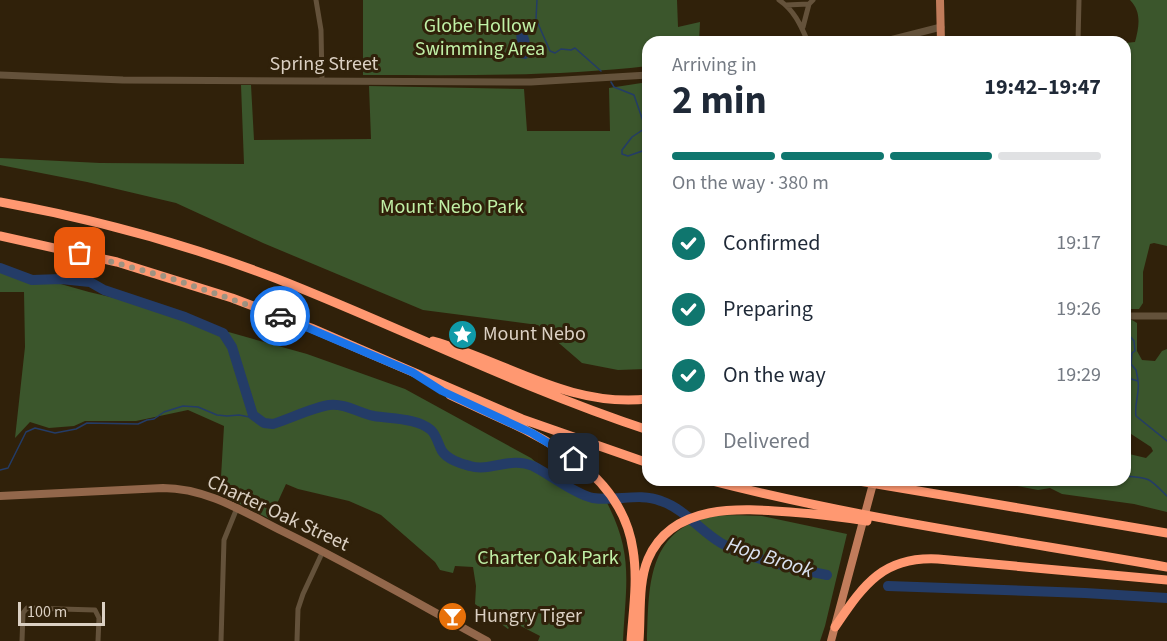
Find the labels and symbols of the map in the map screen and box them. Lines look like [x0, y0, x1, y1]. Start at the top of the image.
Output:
park label: Globe Hollow Swimming Area [415, 12, 545, 63]
street label: Spring Street [270, 50, 379, 78]
park label: Mount Nebo Park [380, 193, 524, 221]
pin [54, 227, 105, 278]
courier [250, 286, 310, 346]
place icon: Mount Nebo [446, 318, 478, 350]
place label: Mount Nebo [483, 320, 586, 348]
pin [548, 433, 599, 484]
street label: Charter Oak Street [202, 468, 354, 558]
water label: Hop Brook [723, 529, 818, 585]
park label: Charter Oak Park [477, 544, 619, 572]
scale bar [18, 599, 105, 626]
bar icon: Hungry Tiger [437, 600, 469, 632]
place label: Hungry Tiger [474, 602, 582, 630]

